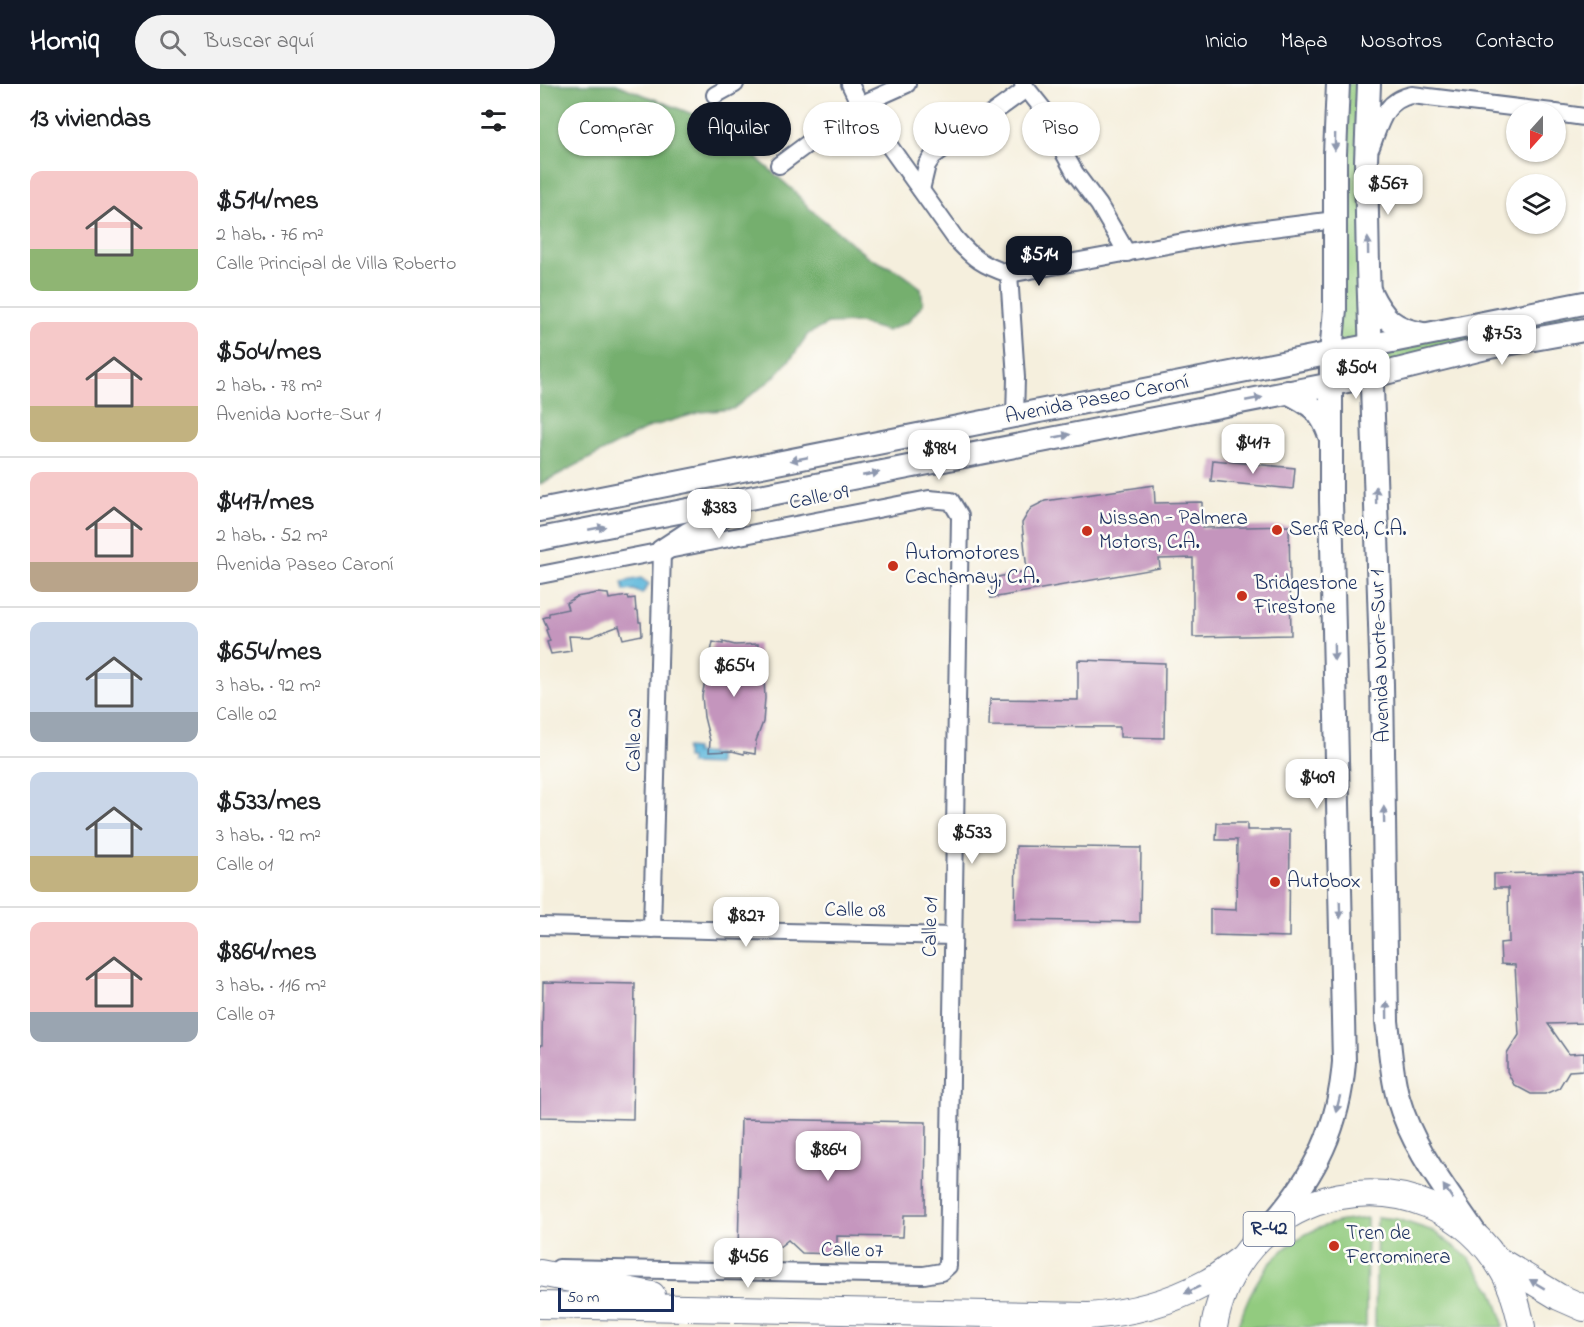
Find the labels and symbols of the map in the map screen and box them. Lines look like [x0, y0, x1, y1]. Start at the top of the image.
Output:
north arrow [1506, 102, 1566, 162]
one-way arrow [1330, 133, 1340, 152]
pin: $567 [1352, 165, 1424, 216]
pin: $514 [1003, 236, 1075, 287]
one-way arrow [1363, 236, 1373, 255]
pin: $753 [1466, 315, 1538, 366]
pin: $504 [1320, 349, 1392, 400]
street label: Avenida Paseo Caroní [1003, 367, 1192, 433]
one-way arrow [1244, 394, 1263, 403]
pin: $417 [1217, 424, 1289, 475]
pin: $984 [903, 430, 975, 481]
one-way arrow [1053, 431, 1072, 440]
one-way arrow [790, 455, 809, 464]
one-way arrow [862, 469, 881, 478]
street label: Calle 09 [787, 477, 852, 518]
one-way arrow [1372, 485, 1381, 504]
pin: $383 [683, 489, 755, 540]
place label: Nissan - Palmera Motors, C.A. [1099, 504, 1248, 558]
place label: SerfiRed, C.A. [1289, 515, 1407, 545]
one-way arrow [588, 523, 607, 532]
marker: SerfiRed, C.A. [1270, 523, 1284, 537]
marker: Nissan - Palmera Motors, C.A. [1080, 524, 1094, 538]
place label: Automotores Cachamay, C.A. [905, 539, 1040, 595]
marker: Automotores Cachamay, C.A. [886, 559, 900, 573]
place label: Bridgestone Firestone [1253, 569, 1358, 623]
street label: Avenida Norte-Sur 1 [1363, 569, 1399, 743]
marker: Bridgestone Firestone [1235, 589, 1249, 603]
one-way arrow [1330, 643, 1339, 662]
pin: $654 [698, 647, 770, 698]
street label: Calle 02 [619, 708, 651, 772]
pin: $409 [1281, 759, 1353, 810]
one-way arrow [1379, 806, 1389, 825]
pin: $533 [936, 814, 1008, 865]
place label: Autobox [1287, 867, 1361, 897]
marker: Autobox [1268, 875, 1282, 889]
street label: Calle 08 [824, 895, 886, 927]
street label: Calle 01 [915, 896, 947, 957]
pin: $827 [710, 897, 782, 948]
one-way arrow [1335, 901, 1344, 920]
one-way arrow [1382, 1001, 1392, 1020]
one-way arrow [1332, 1095, 1342, 1114]
pin: $864 [792, 1131, 864, 1182]
one-way arrow [1442, 1184, 1453, 1200]
road number: R-42 [1244, 1212, 1294, 1246]
place label: Tren de Ferrominera [1345, 1219, 1451, 1273]
street label: Calle 07 [821, 1235, 884, 1267]
pin: $456 [712, 1238, 784, 1289]
marker: Tren de Ferrominera [1327, 1239, 1341, 1253]
one-way arrow [1529, 1279, 1545, 1290]
scale bar [558, 1285, 674, 1312]
one-way arrow [1183, 1286, 1200, 1295]

